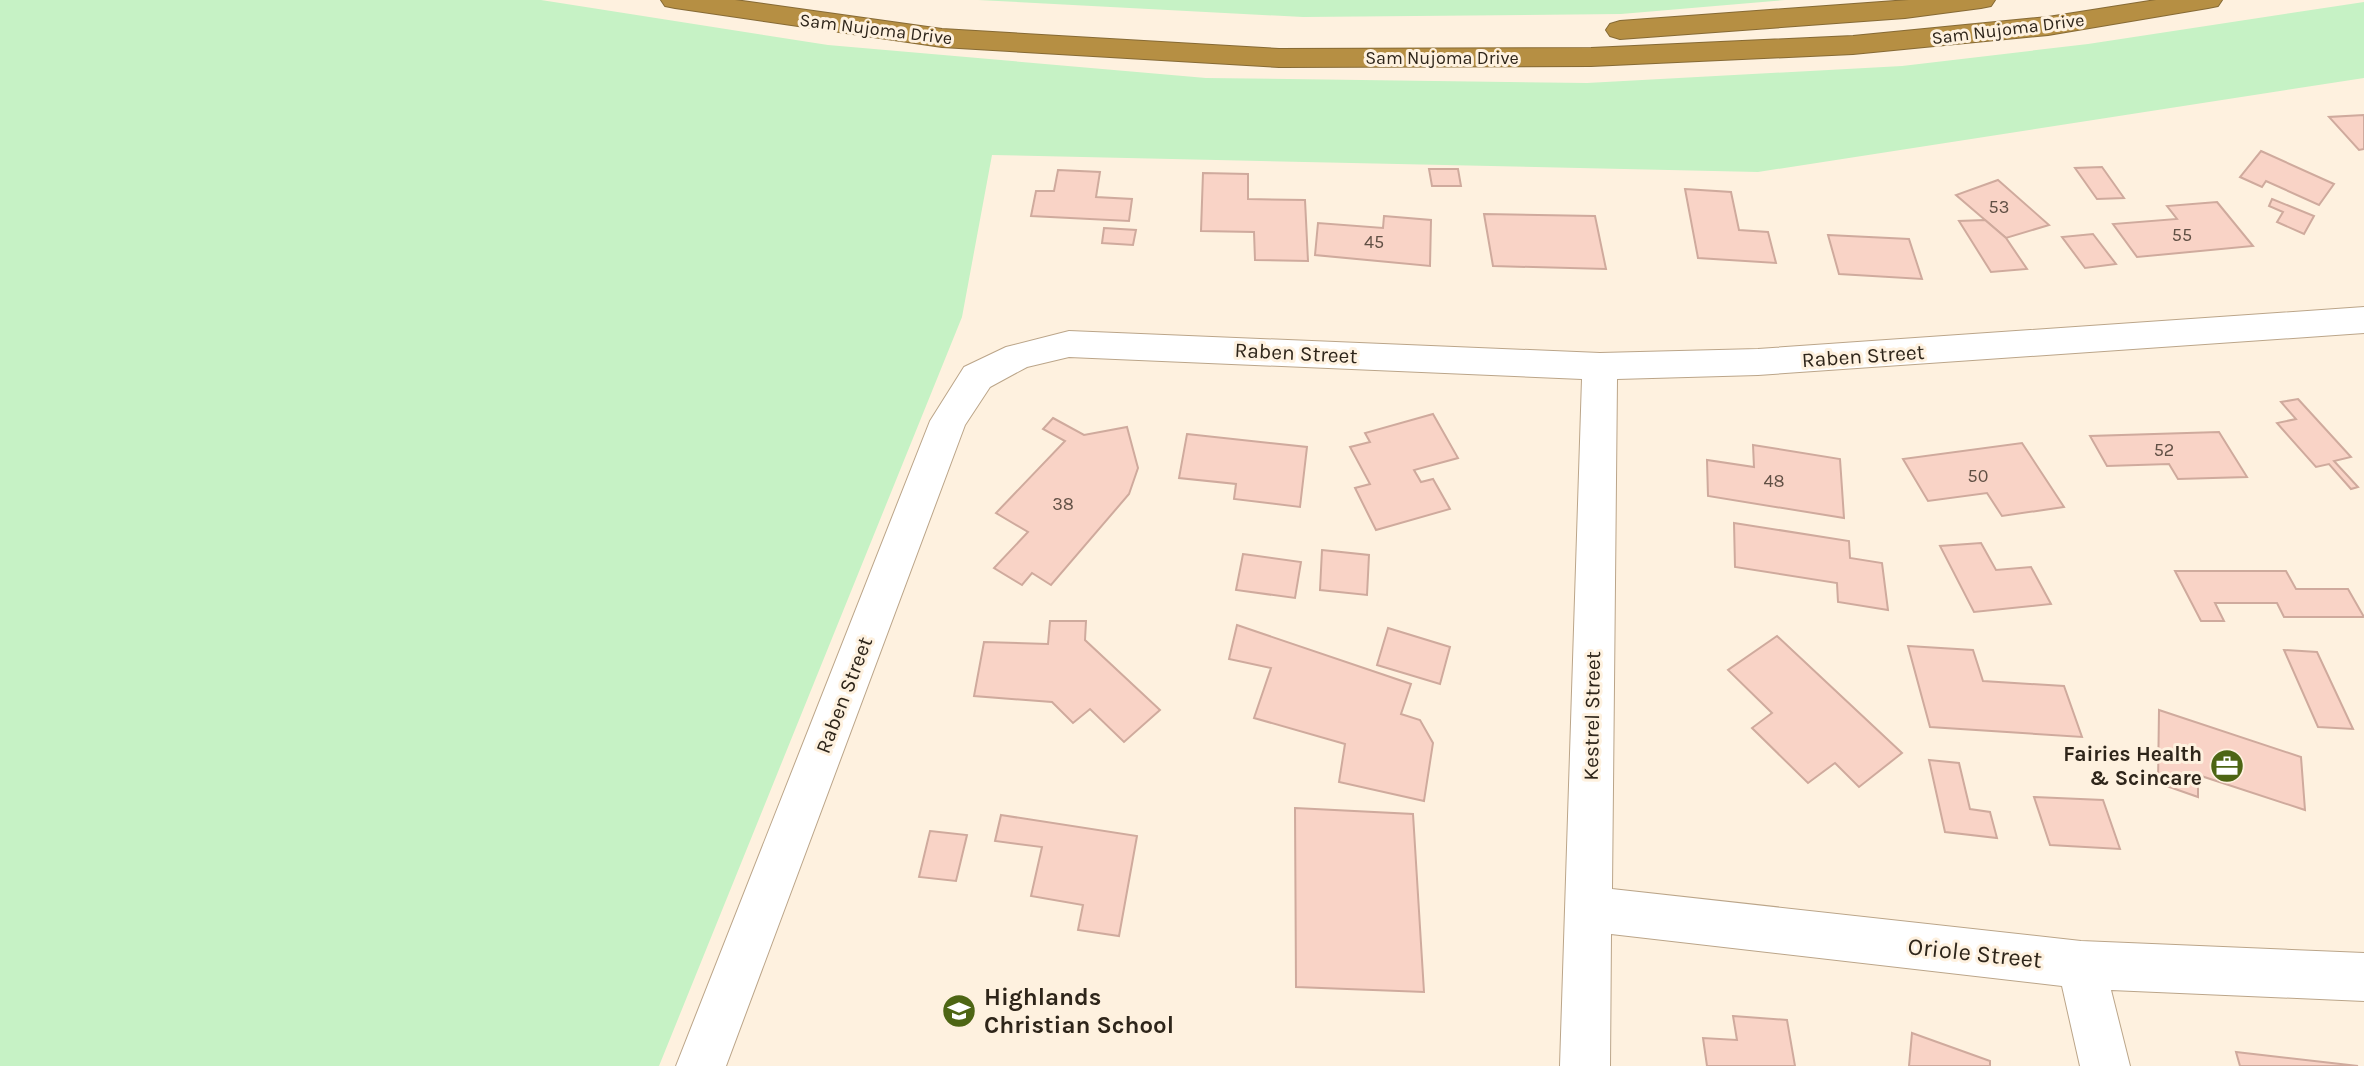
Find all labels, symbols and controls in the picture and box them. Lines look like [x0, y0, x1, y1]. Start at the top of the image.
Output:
street label: Sam Nujoma Drive [798, 9, 954, 49]
street label: Sam Nujoma Drive [1930, 9, 2086, 49]
street label: Sam Nujoma Drive [1365, 47, 1519, 69]
house number: 53 [1989, 196, 2009, 218]
house number: 55 [2172, 224, 2192, 246]
house number: 45 [1364, 231, 1384, 253]
street label: Raben Street [1234, 338, 1358, 368]
street label: Raben Street [1801, 340, 1925, 372]
house number: 52 [2154, 439, 2174, 461]
house number: 50 [1968, 465, 1988, 487]
house number: 48 [1763, 470, 1785, 492]
house number: 38 [1052, 493, 1074, 515]
street label: Raben Street [811, 633, 877, 757]
street label: Kestrel Street [1579, 651, 1605, 781]
place label: Fairies Health & Scincare [2063, 742, 2202, 790]
office icon: Fairies Health & Scincare [2208, 747, 2246, 785]
street label: Oriole Street [1906, 932, 2044, 974]
place label: Highlands Christian School [984, 983, 1174, 1039]
school or university icon: Highlands Christian School [940, 992, 978, 1030]

